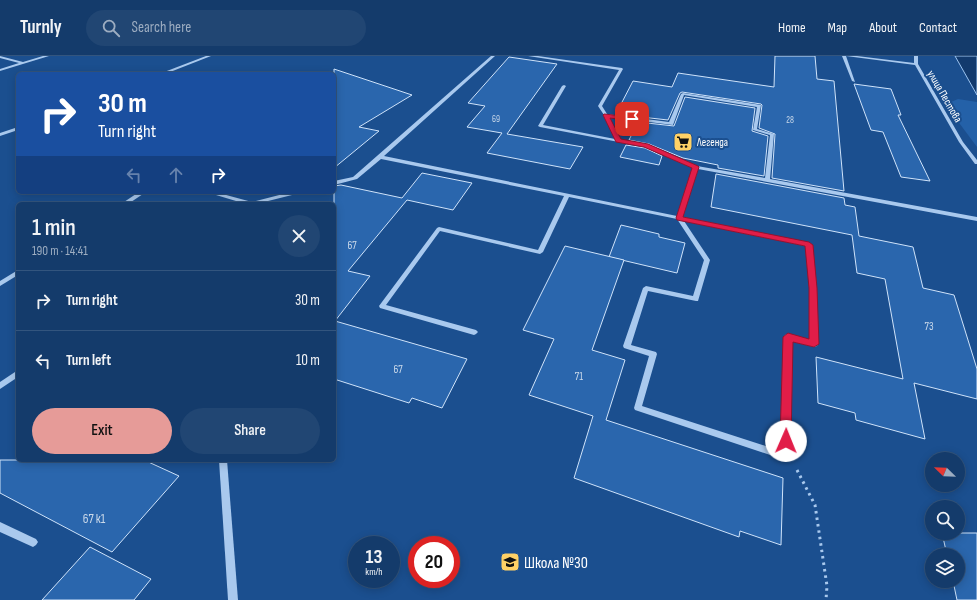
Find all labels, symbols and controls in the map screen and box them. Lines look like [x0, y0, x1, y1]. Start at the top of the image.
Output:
search box [86, 10, 366, 46]
text: Turnly [20, 16, 62, 39]
icon: search [100, 17, 122, 39]
text: Search here [132, 18, 191, 37]
text: Home [778, 19, 806, 36]
text: Map [828, 19, 847, 36]
text: About [869, 19, 897, 36]
text: Contact [919, 19, 957, 36]
street label: улица Пестова [924, 68, 965, 125]
text: 30 m [98, 87, 147, 120]
icon: right [32, 88, 84, 140]
pin [615, 102, 649, 136]
icon: arrive [621, 108, 643, 130]
house number: 69 [492, 114, 500, 125]
house number: 28 [786, 115, 794, 126]
text: Turn right [98, 121, 156, 142]
supermarket icon: Легенда [672, 131, 694, 153]
place label: Легенда [696, 136, 728, 149]
icon: left [123, 164, 145, 186]
icon: ahead [165, 164, 187, 186]
icon: right [207, 164, 229, 186]
text: 1 min [32, 213, 76, 242]
button: close [278, 215, 320, 257]
house number: 67 [347, 239, 357, 252]
text: 190 m · 14:41 [32, 243, 88, 259]
icon: right [32, 290, 54, 312]
text: Turn right [66, 291, 118, 310]
text: 30 m [295, 291, 320, 310]
house number: 73 [924, 320, 934, 333]
icon: left [32, 350, 54, 372]
text: Turn left [66, 351, 111, 370]
text: 10 m [296, 351, 320, 370]
house number: 67 [393, 363, 403, 376]
house number: 71 [575, 370, 583, 383]
button: Exit [32, 408, 172, 454]
button: Share [180, 408, 320, 454]
position arrow [765, 420, 807, 462]
north arrow [925, 452, 965, 492]
map controls [925, 452, 965, 588]
button: search [925, 500, 965, 540]
house number: 67 к1 [83, 511, 106, 527]
speed limit sign: 20 [408, 536, 460, 588]
text: 13 [366, 545, 382, 569]
button: layers [925, 548, 965, 588]
school or university icon: Школа №30 [499, 551, 521, 573]
place label: Школа №30 [524, 554, 588, 573]
text: km/h [365, 566, 383, 578]

